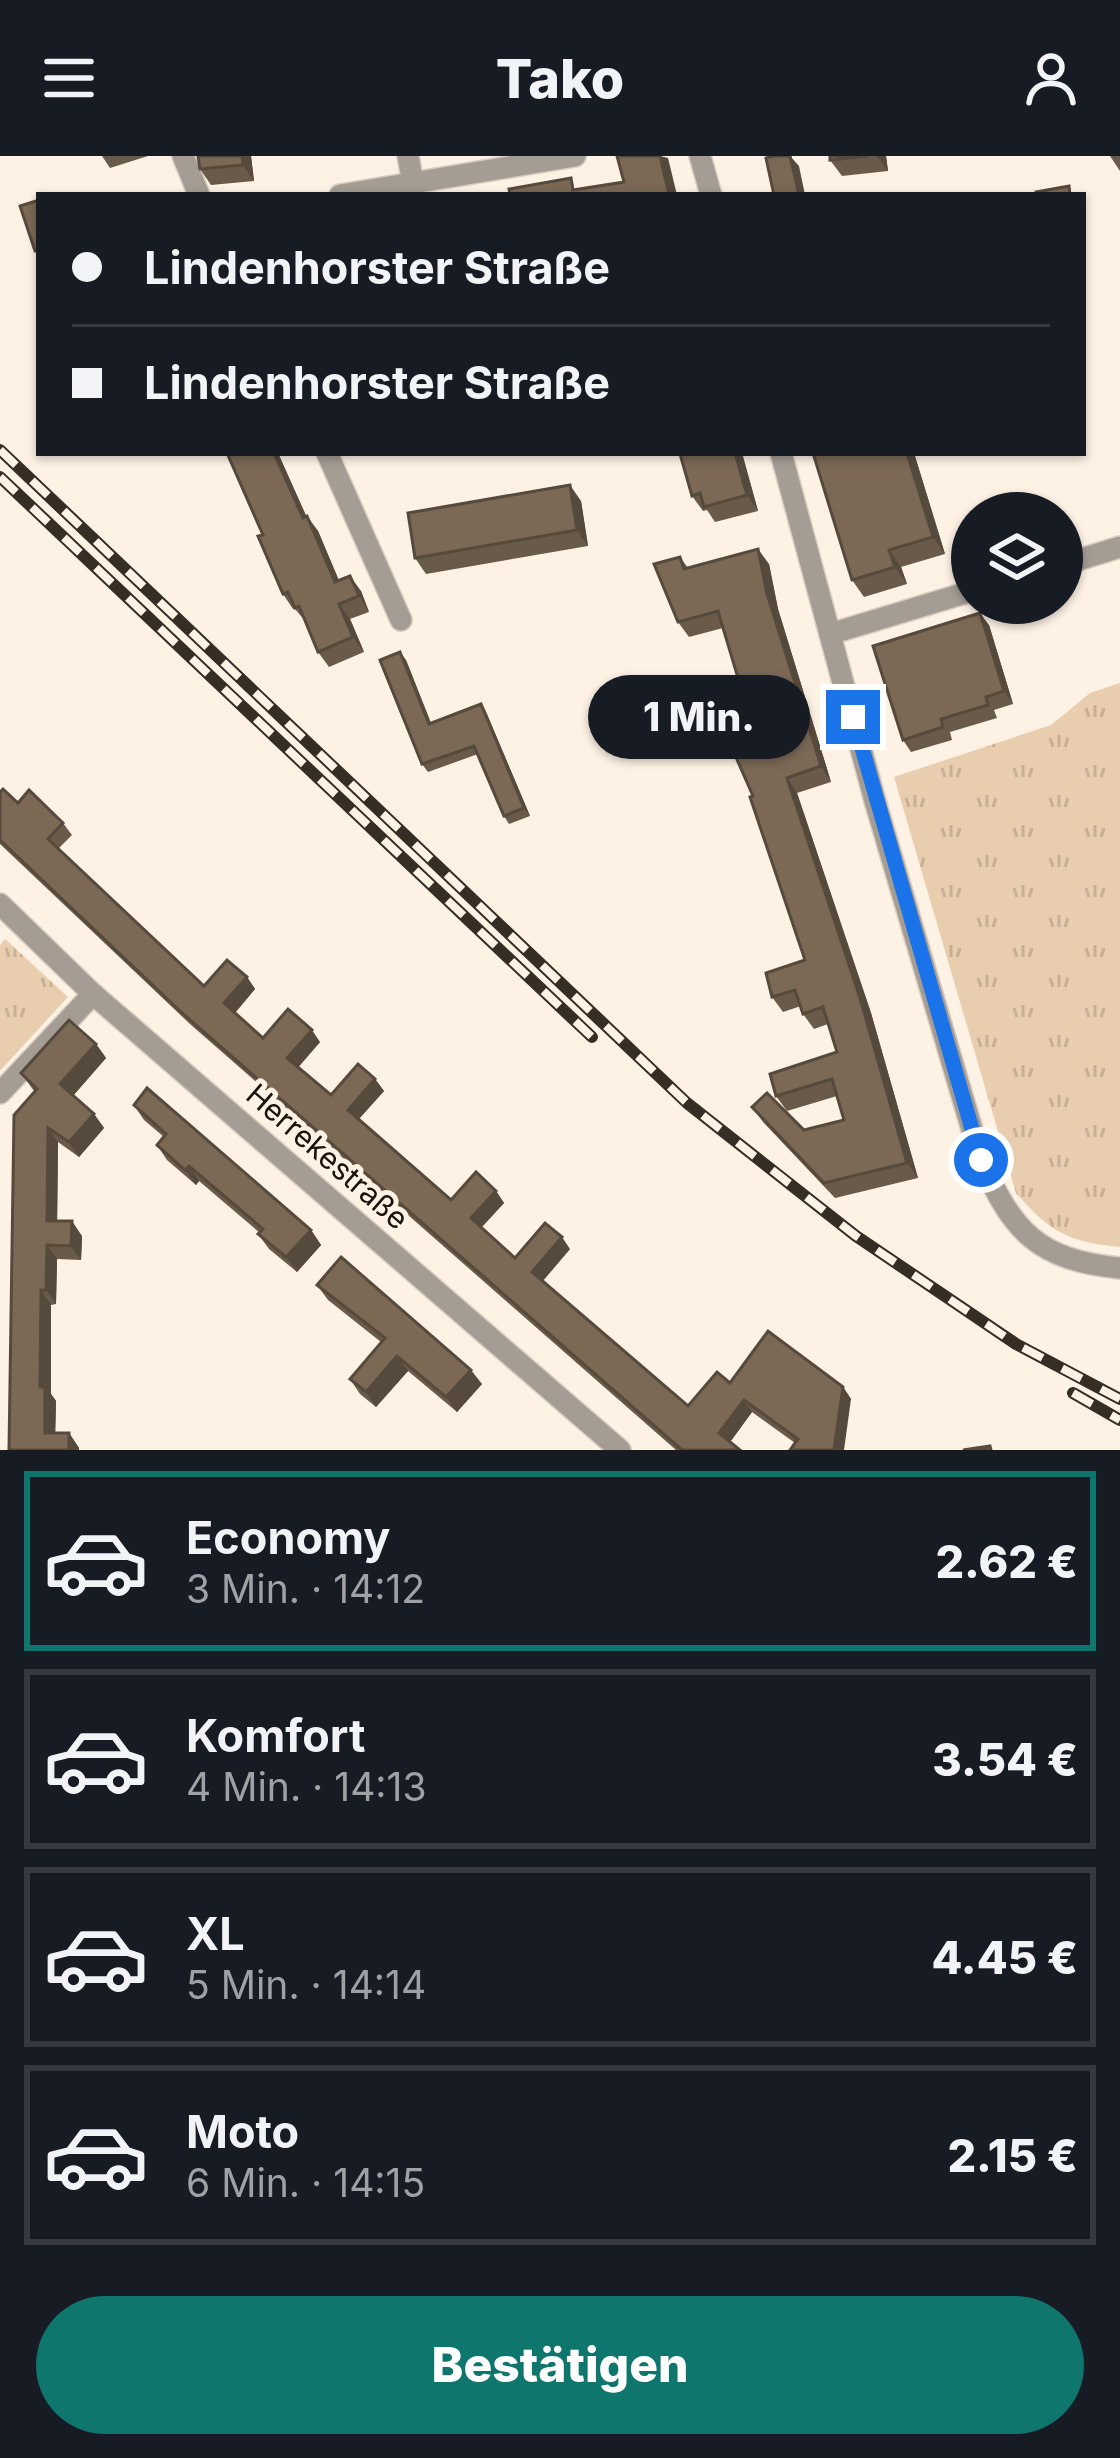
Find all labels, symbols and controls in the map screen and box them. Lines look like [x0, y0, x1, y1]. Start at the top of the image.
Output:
icon: menu [36, 45, 102, 111]
icon: person [1018, 45, 1084, 111]
text: Tako [496, 46, 624, 111]
text: Lindenhorster Straße [144, 240, 610, 295]
text: Lindenhorster Straße [144, 355, 610, 410]
map controls [951, 492, 1083, 624]
button: layers [951, 492, 1083, 624]
callout: 1 Min. [589, 675, 811, 759]
route end [826, 690, 880, 744]
text: 1 Min. [643, 693, 755, 740]
street label: Herrekestraße [239, 1076, 416, 1236]
route start [954, 1133, 1008, 1187]
icon: car [42, 1507, 150, 1615]
text: Economy [186, 1510, 390, 1565]
text: 2.62 € [935, 1534, 1078, 1589]
text: 3 Min. · 14:12 [186, 1565, 425, 1612]
icon: car [42, 1705, 150, 1813]
text: Komfort [186, 1708, 365, 1763]
text: 3.54 € [932, 1732, 1078, 1787]
text: 4 Min. · 14:13 [186, 1763, 427, 1810]
icon: car [42, 1903, 150, 2011]
text: XL [186, 1906, 245, 1961]
text: 4.45 € [931, 1930, 1078, 1985]
text: 5 Min. · 14:14 [186, 1961, 426, 2008]
icon: car [42, 2101, 150, 2209]
text: Moto [186, 2104, 299, 2159]
text: 2.15 € [947, 2128, 1078, 2183]
text: 6 Min. · 14:15 [186, 2159, 425, 2206]
button: Bestätigen [36, 2296, 1084, 2434]

